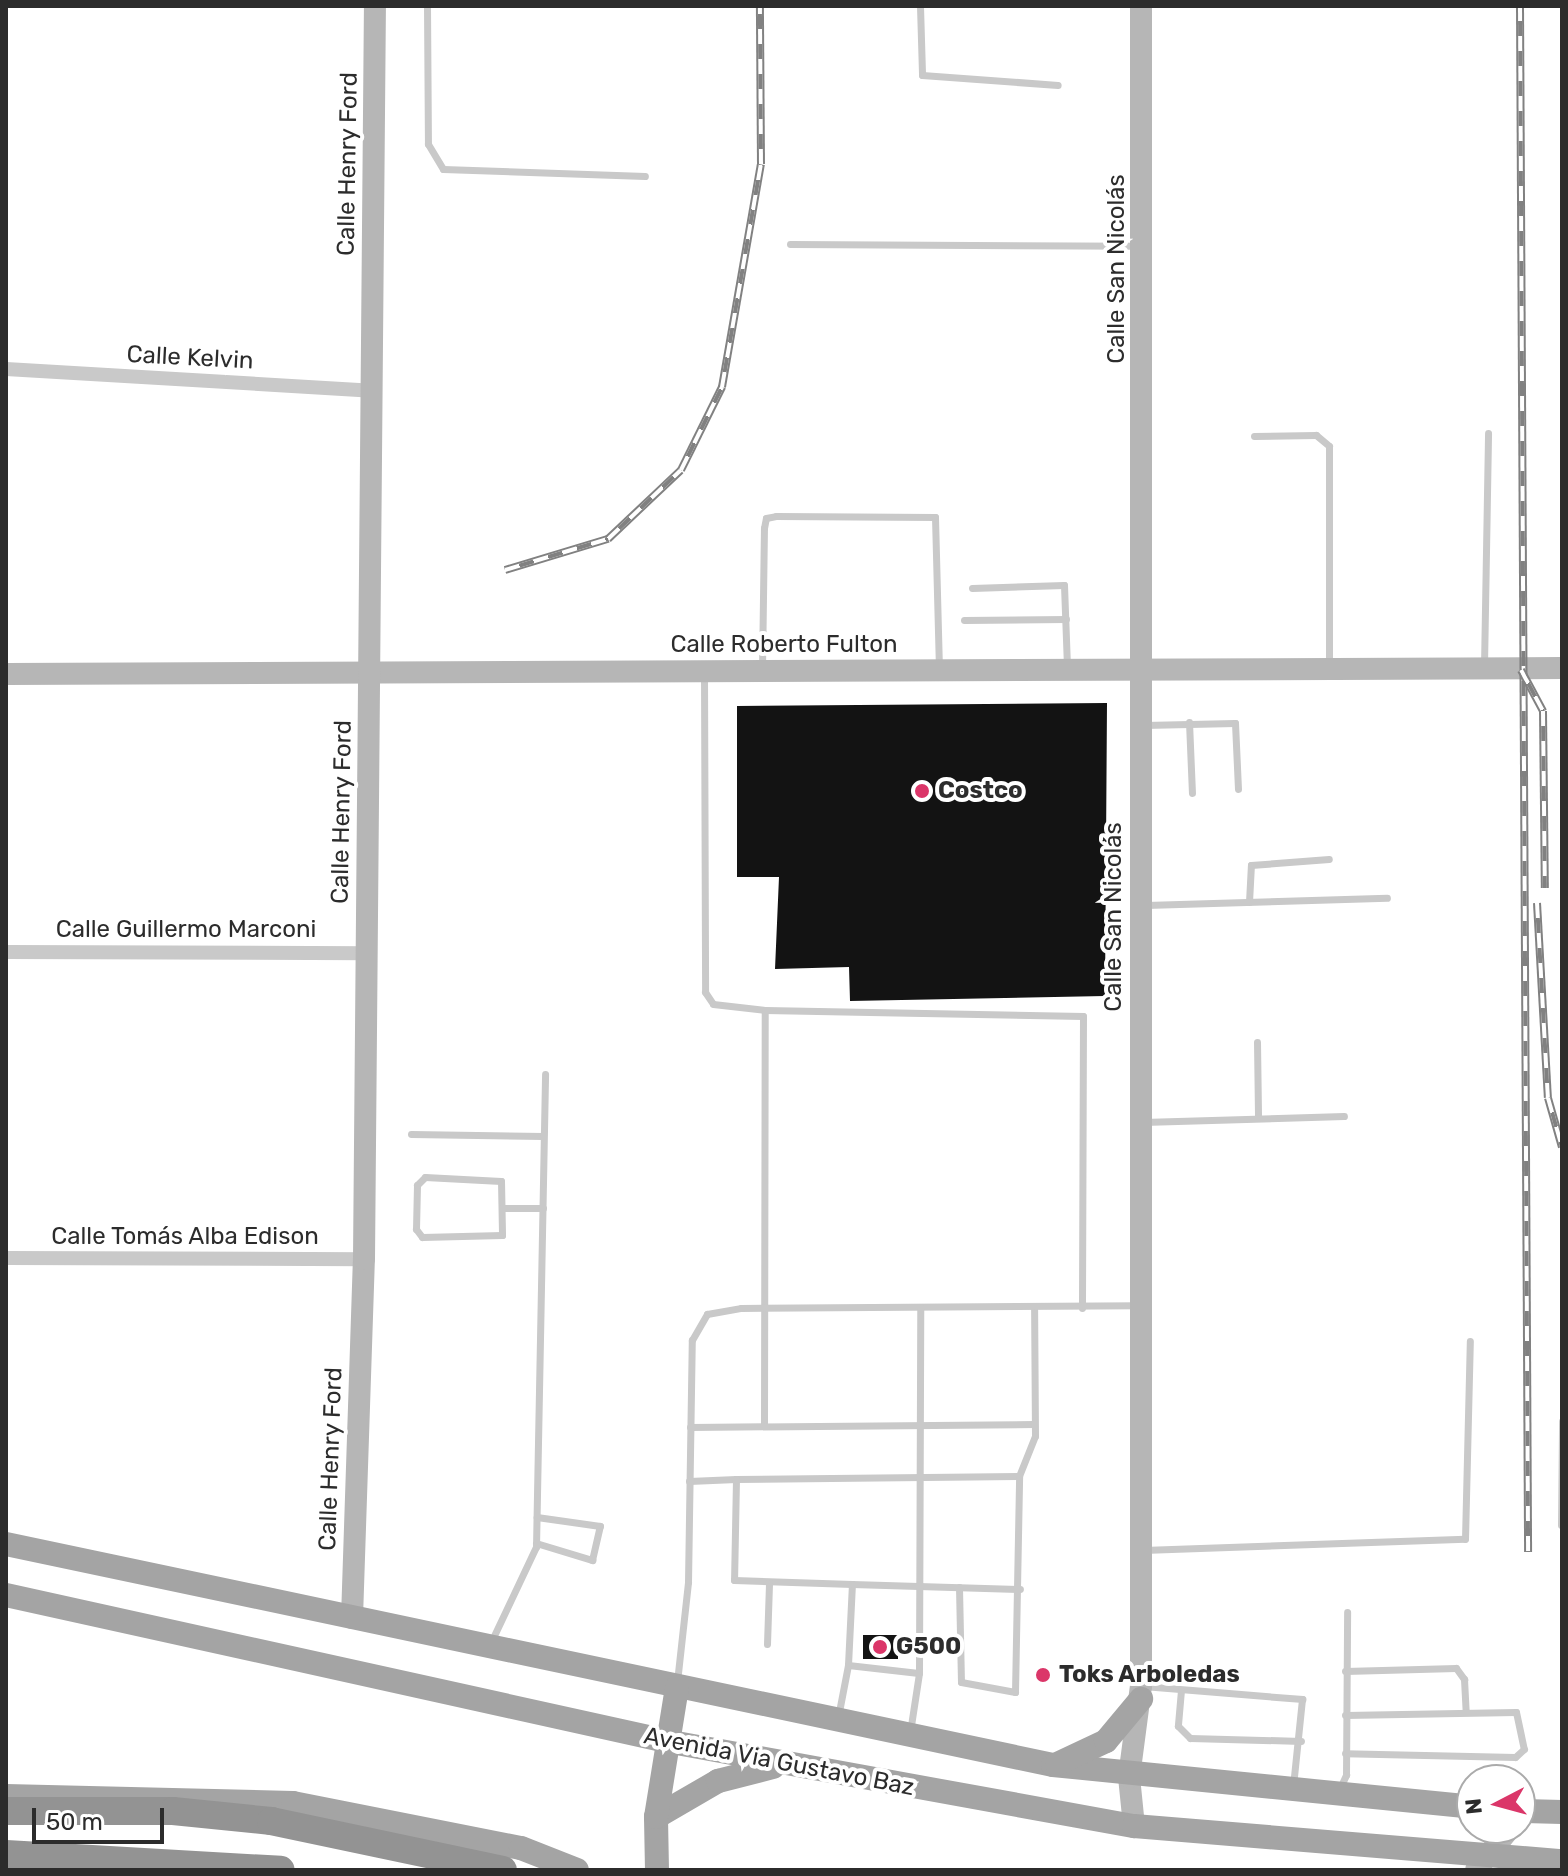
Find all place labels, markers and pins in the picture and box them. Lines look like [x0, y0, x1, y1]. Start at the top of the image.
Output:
place label: Costco [938, 777, 1023, 805]
marker: Costco [913, 782, 931, 800]
place label: G500 [896, 1633, 961, 1661]
marker: G500 [871, 1638, 889, 1656]
place label: Toks Arboledas [1059, 1661, 1240, 1689]
marker: Toks Arboledas [1034, 1666, 1052, 1684]

